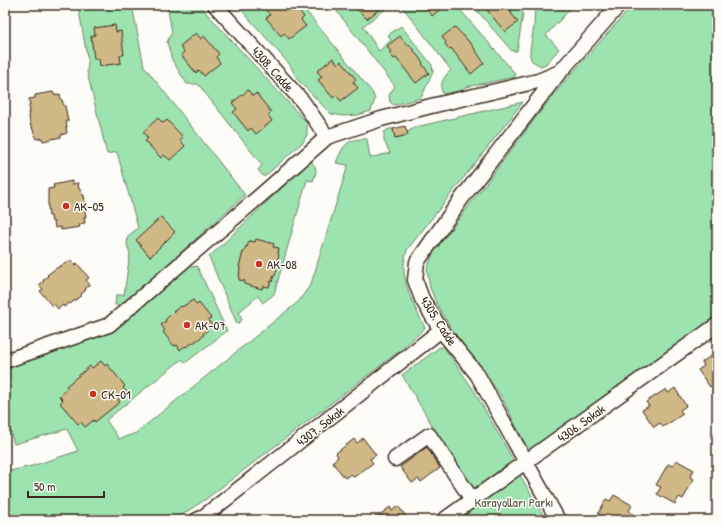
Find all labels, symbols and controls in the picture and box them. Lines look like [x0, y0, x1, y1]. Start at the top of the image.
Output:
street label: 4308. Cadde [248, 42, 298, 96]
place label: AK-05 [74, 197, 104, 215]
marker: AK-05 [61, 201, 71, 211]
place label: AK-08 [267, 255, 297, 273]
marker: AK-08 [254, 259, 264, 269]
street label: 4305. Cadde [416, 293, 462, 349]
place label: AK-07 [195, 316, 226, 334]
marker: AK-07 [182, 320, 192, 330]
place label: CK-01 [101, 385, 131, 403]
marker: CK-01 [88, 389, 98, 399]
street label: 4306. Sokak [554, 399, 609, 446]
street label: 4307. Sokak [292, 401, 348, 450]
scale bar [28, 473, 104, 499]
text: 50 m [34, 478, 55, 495]
park label: Karayolları Parkı [474, 493, 554, 511]

